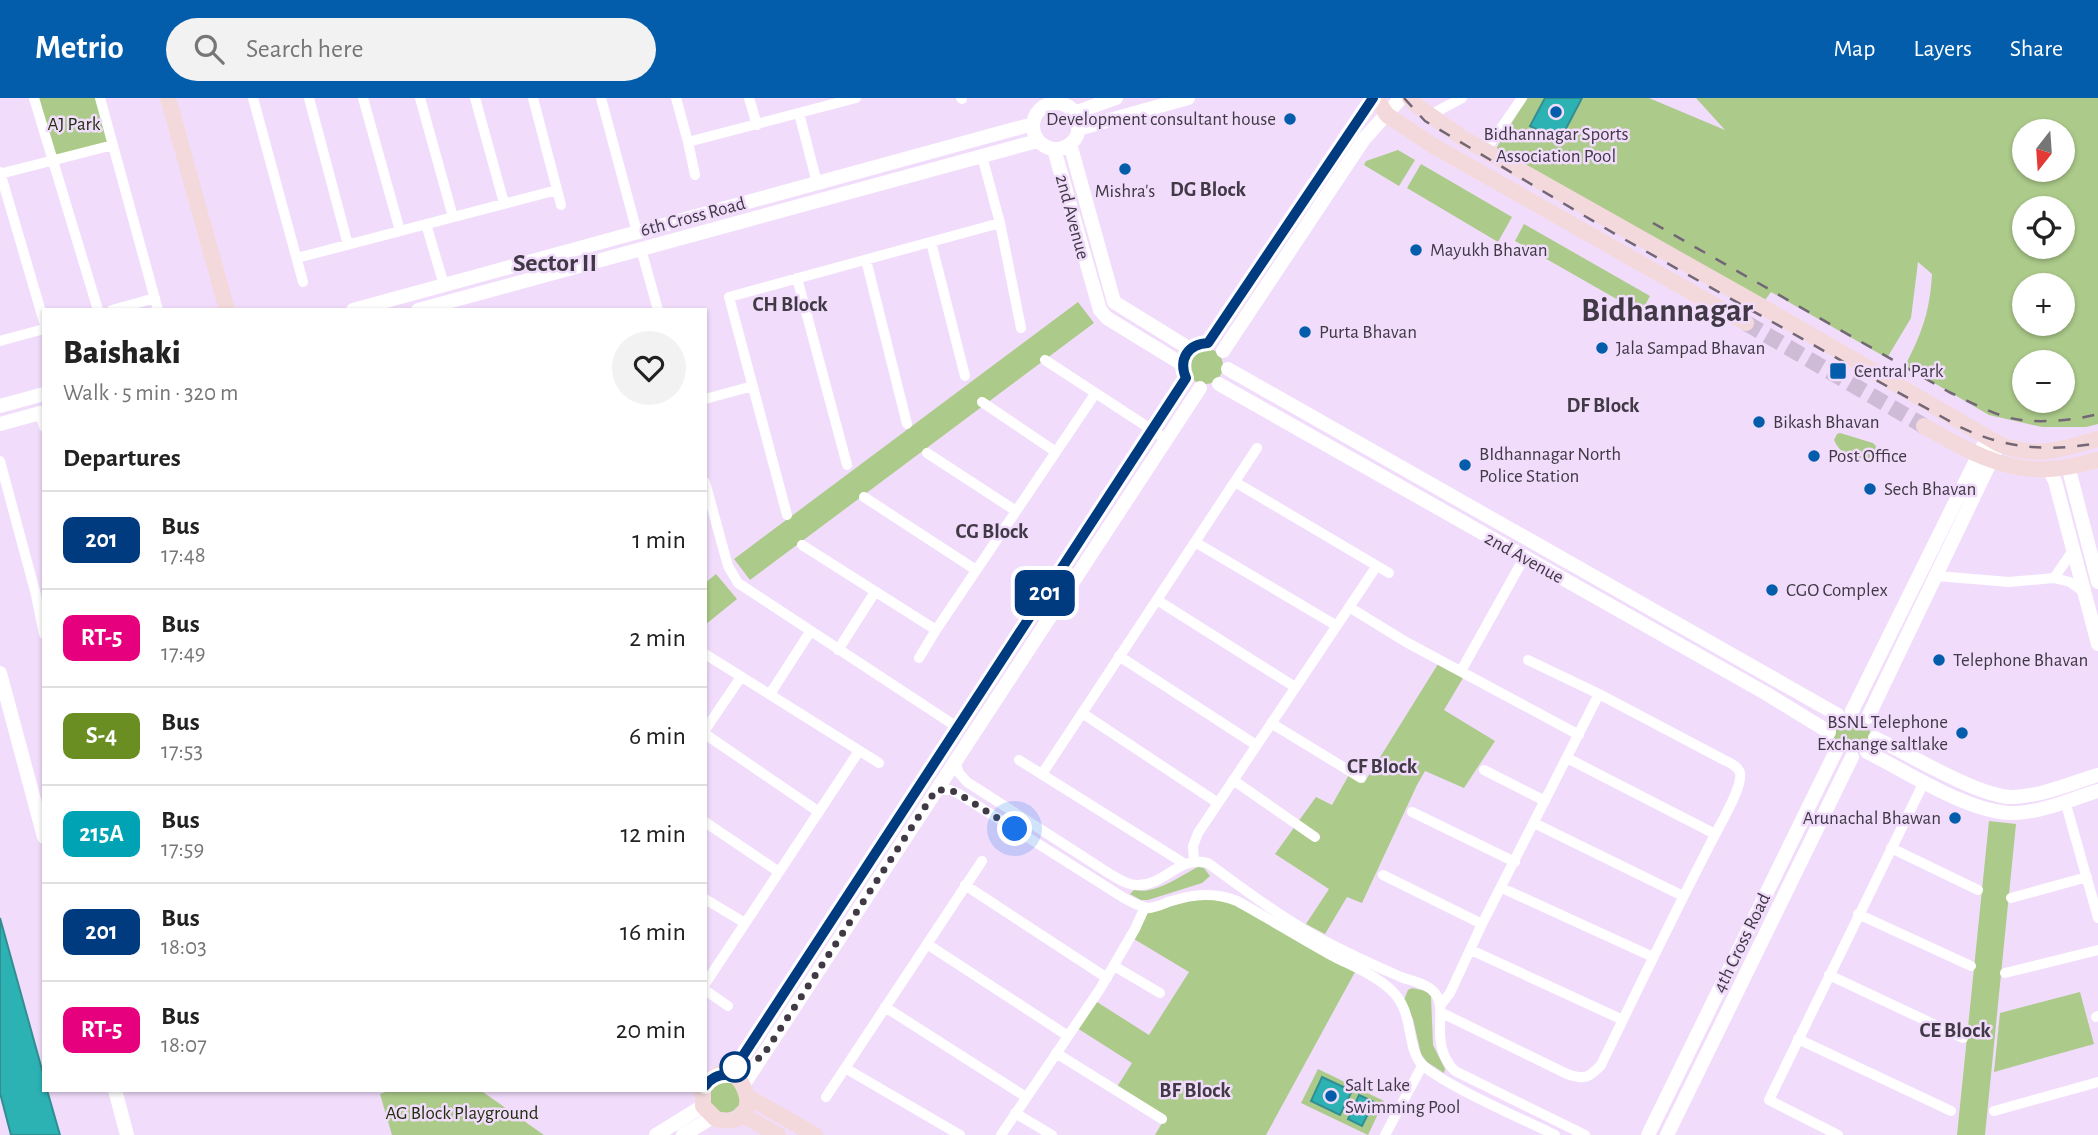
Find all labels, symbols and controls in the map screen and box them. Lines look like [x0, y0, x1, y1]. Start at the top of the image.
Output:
search box [166, 18, 656, 81]
icon: search [190, 30, 228, 68]
text: Metrio [35, 32, 124, 65]
text: Search here [246, 36, 363, 62]
text: Map [1833, 37, 1875, 61]
text: Layers [1913, 37, 1972, 61]
text: Share [2010, 37, 2063, 61]
marker: Bidhannagar Sports Association Pool [1548, 104, 1564, 120]
place label: Development consultant house [1046, 110, 1276, 129]
marker: Development consultant house [1282, 111, 1298, 127]
park label: AJ Park [48, 115, 101, 134]
north arrow [2012, 119, 2076, 182]
map controls [2012, 119, 2075, 413]
place label: Bidhannagar Sports Association Pool [1483, 125, 1629, 166]
marker: Mishra's [1117, 161, 1133, 177]
street label: 2nd Avenue [1052, 173, 1092, 261]
district label: DG Block [1170, 179, 1247, 200]
place label: Mishra's [1095, 182, 1155, 201]
street label: 6th Cross Road [638, 194, 748, 240]
button: locate [2012, 196, 2075, 259]
place label: Mayukh Bhavan [1430, 241, 1548, 260]
marker: Mayukh Bhavan [1408, 242, 1424, 258]
district label: Sector II [513, 250, 597, 276]
button: + [2012, 273, 2075, 336]
district label: CH Block [752, 294, 828, 315]
district label: Bidhannagar [1581, 295, 1754, 328]
place label: Purta Bhavan [1319, 323, 1417, 342]
marker: Purta Bhavan [1297, 324, 1313, 340]
button: heart [612, 331, 686, 405]
text: Baishaki [63, 337, 181, 370]
place label: Jala Sampad Bhavan [1616, 339, 1765, 358]
marker: Jala Sampad Bhavan [1594, 340, 1610, 356]
button: − [2012, 350, 2075, 413]
marker: Central Park [1828, 361, 1848, 381]
place label: Central Park [1854, 362, 1944, 381]
text: Walk · 5 min · 320 m [63, 382, 238, 405]
district label: DF Block [1567, 395, 1640, 416]
place label: Bikash Bhavan [1773, 413, 1880, 432]
marker: Bikash Bhavan [1751, 414, 1767, 430]
text: Departures [63, 445, 181, 471]
place label: BIdhannagar North Police Station [1479, 445, 1621, 486]
place label: Post Office [1828, 447, 1907, 466]
marker: Post Office [1806, 448, 1822, 464]
marker: BIdhannagar North Police Station [1457, 457, 1473, 473]
place label: Sech Bhavan [1884, 480, 1976, 499]
marker: Sech Bhavan [1862, 481, 1878, 497]
text: Bus [161, 513, 200, 539]
district label: CG Block [955, 521, 1029, 542]
text: 1 min [632, 527, 686, 553]
text: 201 [85, 528, 118, 552]
street label: 2nd Avenue [1481, 529, 1567, 587]
text: 17:48 [161, 544, 206, 567]
line badge: 201 [1005, 570, 1085, 616]
text: 201 [1029, 581, 1061, 605]
place label: CGO Complex [1786, 581, 1888, 600]
marker: CGO Complex [1764, 582, 1780, 598]
text: Bus [161, 611, 200, 637]
text: 2 min [629, 625, 686, 651]
text: RT-5 [81, 626, 122, 650]
text: 17:49 [161, 642, 206, 665]
place label: Telephone Bhavan [1953, 651, 2088, 670]
marker: Telephone Bhavan [1931, 652, 1947, 668]
text: Bus [161, 709, 200, 735]
place label: BSNL Telephone Exchange saltlake [1817, 713, 1948, 754]
text: 6 min [629, 723, 686, 749]
text: S-4 [86, 724, 117, 748]
marker: BSNL Telephone Exchange saltlake [1954, 725, 1970, 741]
text: 17:53 [161, 740, 203, 763]
district label: CF Block [1347, 756, 1418, 777]
text: Bus [161, 807, 200, 833]
place label: Arunachal Bhawan [1803, 809, 1941, 828]
marker: Arunachal Bhawan [1947, 810, 1963, 826]
your location [997, 811, 1032, 846]
text: 12 min [620, 821, 686, 847]
text: 215A [79, 822, 124, 846]
text: 17:59 [161, 838, 204, 861]
street label: 4th Cross Road [1710, 890, 1774, 996]
text: Bus [161, 905, 200, 931]
text: 16 min [620, 919, 686, 945]
text: 201 [85, 920, 118, 944]
text: 18:03 [161, 936, 207, 959]
text: Bus [161, 1003, 200, 1029]
text: 20 min [616, 1017, 686, 1043]
text: RT-5 [81, 1018, 122, 1042]
district label: CE Block [1919, 1020, 1991, 1041]
text: 18:07 [161, 1034, 207, 1057]
unlabelled marker [720, 1052, 750, 1082]
place label: Salt Lake Swimming Pool [1345, 1076, 1460, 1117]
district label: BF Block [1159, 1080, 1231, 1101]
marker: Salt Lake Swimming Pool [1323, 1088, 1339, 1104]
park label: AG Block Playground [385, 1104, 539, 1123]

